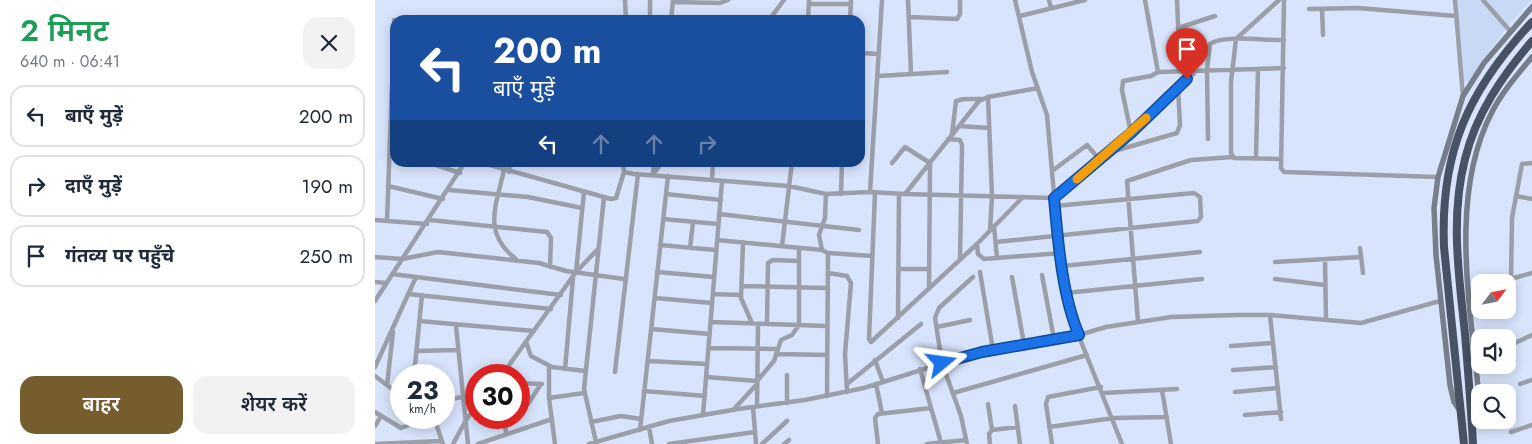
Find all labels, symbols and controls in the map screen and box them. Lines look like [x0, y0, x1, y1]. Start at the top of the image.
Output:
text: 2 मिनट [20, 9, 109, 52]
button: close [303, 17, 355, 69]
text: 200 m [493, 26, 602, 76]
pin [1166, 28, 1208, 79]
icon: left [410, 35, 475, 100]
icon: arrive [1173, 35, 1201, 63]
text: 640 m · 06:41 [20, 50, 120, 73]
text: बाएँ मुड़ें [493, 72, 555, 104]
icon: left [22, 102, 50, 130]
text: बाएँ मुड़ें [65, 102, 123, 129]
text: 200 m [299, 103, 353, 130]
icon: left [534, 130, 562, 158]
icon: ahead [587, 130, 615, 158]
icon: ahead [640, 130, 668, 158]
icon: right [693, 130, 721, 158]
icon: right [22, 172, 50, 200]
text: दाएँ मुड़ें [65, 172, 122, 199]
text: 190 m [302, 173, 353, 200]
icon: arrive [22, 242, 50, 270]
text: गंतव्य पर पहुँचे [65, 242, 174, 269]
text: 250 m [300, 243, 353, 270]
north arrow [1471, 274, 1516, 319]
map controls [1471, 274, 1516, 429]
button: sound [1471, 329, 1516, 374]
position arrow [915, 336, 967, 388]
speed limit sign: 30 [465, 364, 530, 429]
text: 23 [407, 372, 438, 408]
button: बाहर [20, 376, 183, 434]
button: शेयर करें [193, 376, 355, 434]
button: search [1471, 384, 1516, 429]
text: km/h [409, 400, 436, 418]

